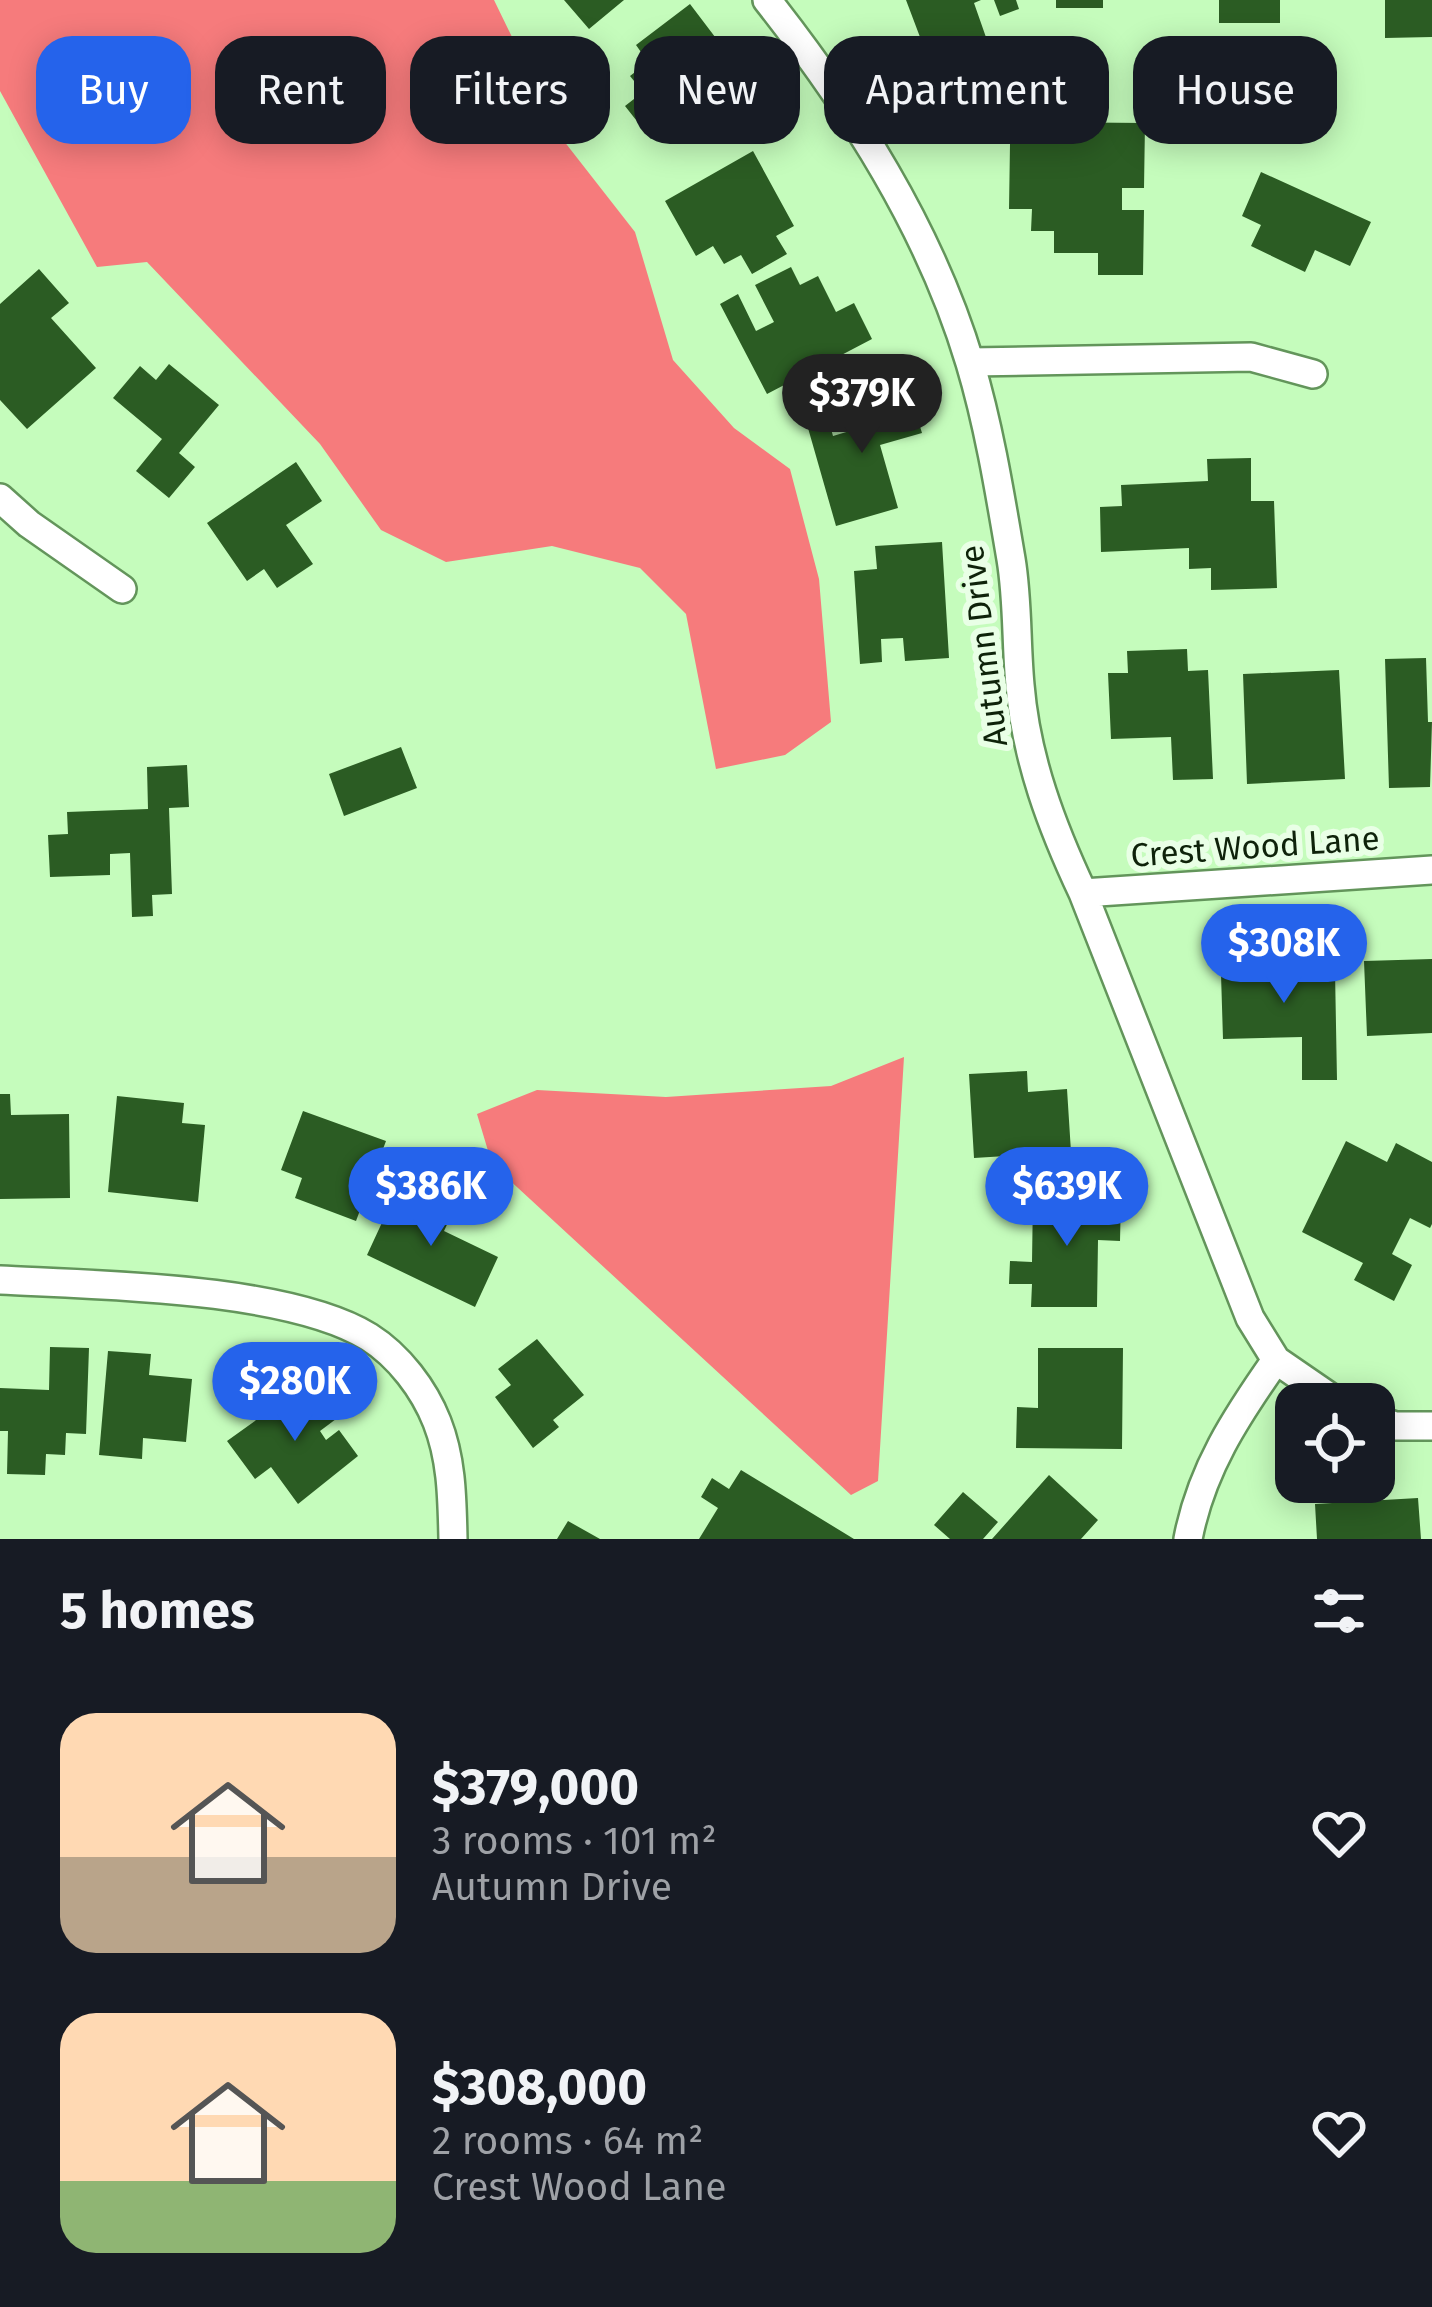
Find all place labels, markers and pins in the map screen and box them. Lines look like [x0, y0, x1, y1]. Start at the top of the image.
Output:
pin: $379K [778, 354, 946, 456]
pin: $308K [1200, 904, 1368, 1006]
pin: $386K [347, 1147, 515, 1249]
pin: $639K [983, 1147, 1151, 1249]
pin: $280K [211, 1342, 379, 1444]

